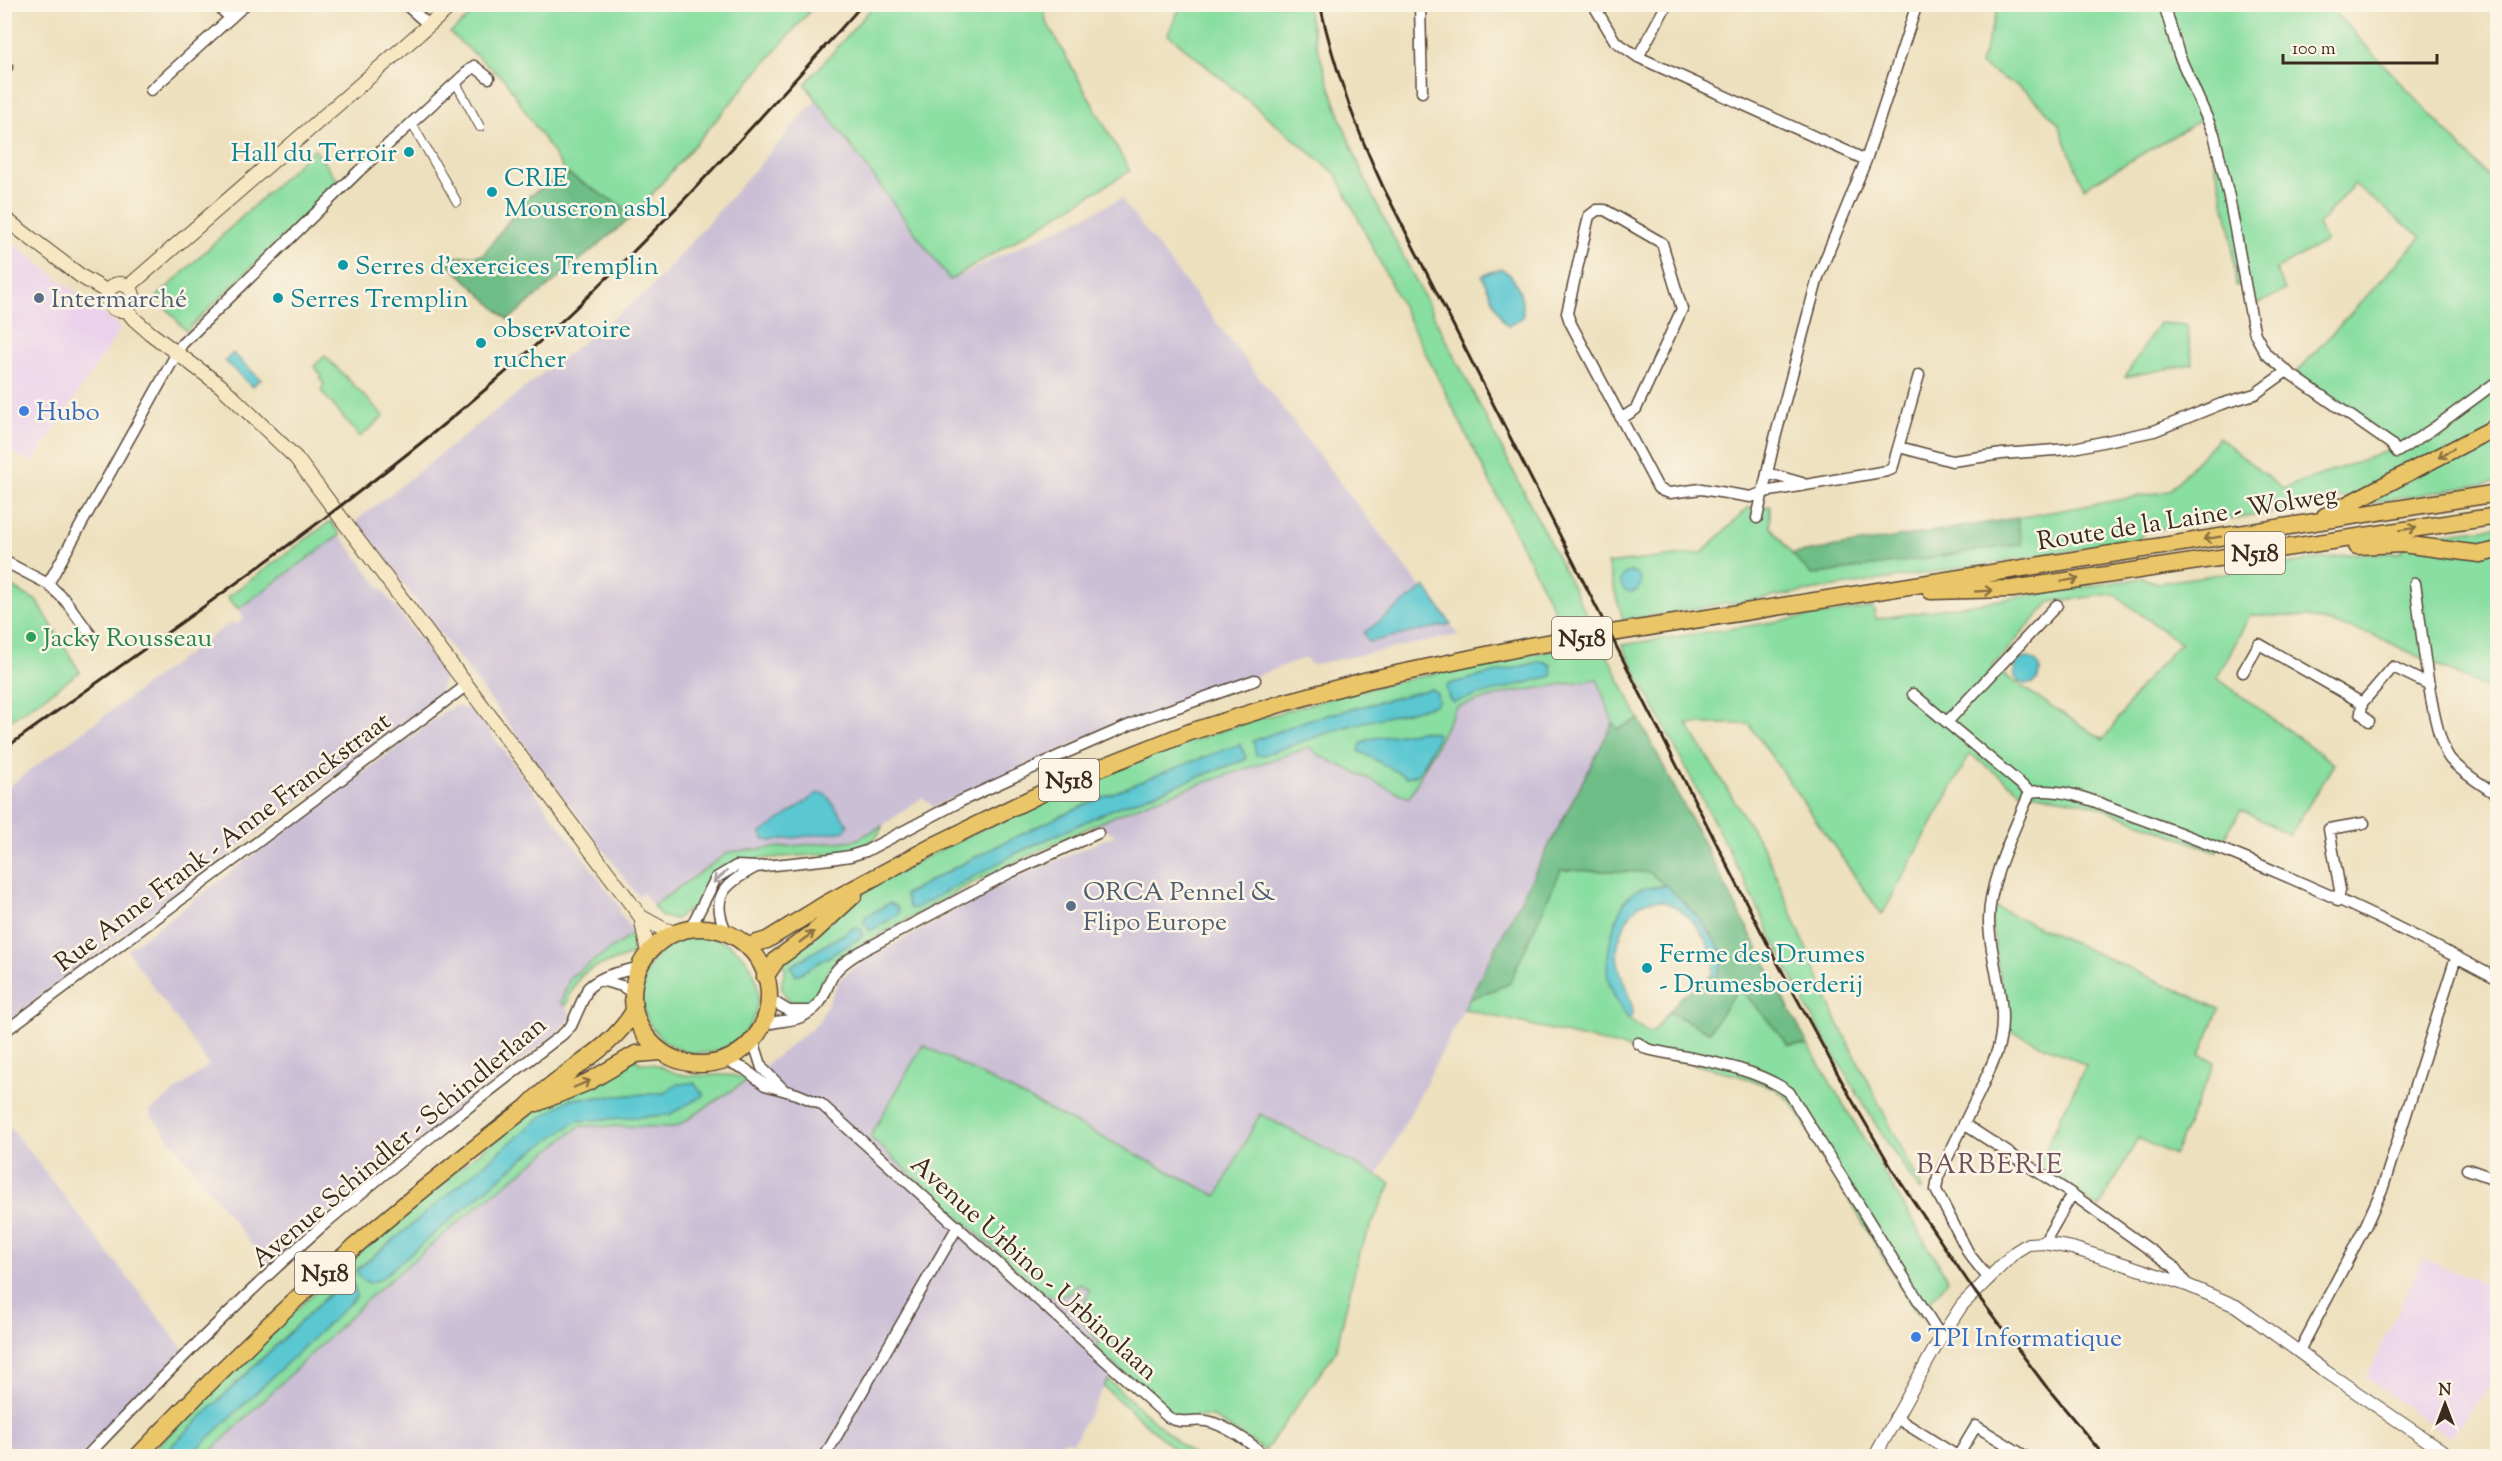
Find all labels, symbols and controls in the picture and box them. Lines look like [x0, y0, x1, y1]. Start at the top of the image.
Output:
scale bar [2283, 27, 2438, 65]
text: 100 m [2292, 37, 2336, 63]
place label: Hall du Terroir [231, 136, 397, 173]
marker: Hall du Terroir [402, 145, 416, 159]
place label: CRIE Mouscron asbl [504, 161, 667, 228]
marker: CRIE Mouscron asbl [485, 185, 499, 199]
place label: Serres d'exercices Tremplin [355, 249, 659, 286]
marker: Serres d'exercices Tremplin [336, 258, 350, 272]
place label: Intermarché [51, 282, 187, 319]
place label: Serres Tremplin [290, 282, 468, 319]
marker: Intermarché [32, 291, 46, 305]
marker: Serres Tremplin [271, 291, 285, 305]
place label: observatoire rucher [493, 312, 631, 379]
marker: observatoire rucher [474, 336, 488, 350]
place label: Hubo [36, 395, 100, 432]
marker: Hubo [17, 404, 31, 418]
one-way arrow [2438, 447, 2455, 459]
street label: Route de la Laine - Wolweg [2035, 477, 2340, 561]
one-way arrow [2398, 524, 2418, 535]
road number: N518 [2225, 532, 2285, 574]
one-way arrow [2202, 533, 2222, 544]
one-way arrow [2060, 575, 2080, 586]
one-way arrow [1974, 585, 1994, 596]
road number: N518 [1552, 617, 1612, 659]
place label: Jacky Rousseau [41, 621, 212, 658]
marker: Jacky Rousseau [24, 630, 38, 644]
street label: Rue Anne Frank - Anne Franckstraat [48, 704, 399, 982]
road number: N518 [1039, 759, 1099, 801]
one-way arrow [713, 870, 728, 884]
place label: ORCA Pennel & Flipo Europe [1083, 875, 1275, 942]
marker: ORCA Pennel & Flipo Europe [1064, 899, 1078, 913]
one-way arrow [798, 931, 814, 943]
place label: Ferme des Drumes - Drumesboerderij [1659, 937, 1865, 1004]
marker: Ferme des Drumes - Drumesboerderij [1640, 961, 1654, 975]
street label: Avenue Schindler - Schindlerlaan [244, 1008, 555, 1278]
one-way arrow [572, 1078, 590, 1090]
street label: Avenue Urbino - Urbinolaan [901, 1147, 1165, 1390]
district label: BARBERIE [1916, 1147, 2064, 1186]
road number: N518 [295, 1252, 355, 1294]
place label: TPI Informatique [1928, 1321, 2122, 1358]
marker: TPI Informatique [1909, 1330, 1923, 1344]
north arrow [2415, 1374, 2475, 1434]
text: N [2439, 1380, 2452, 1403]

